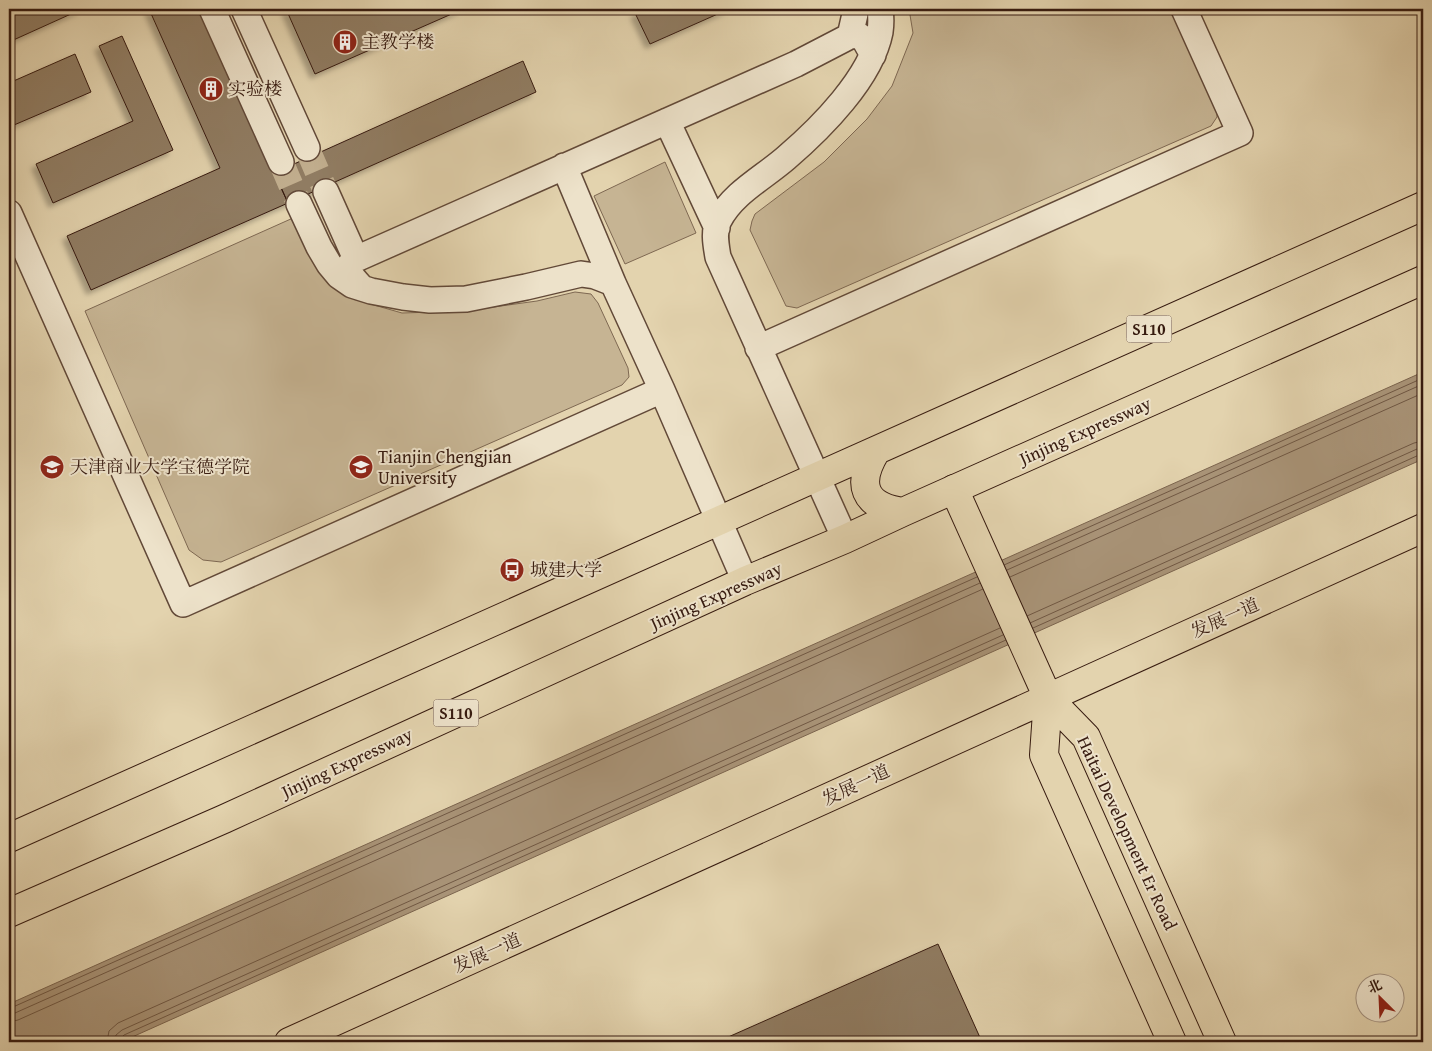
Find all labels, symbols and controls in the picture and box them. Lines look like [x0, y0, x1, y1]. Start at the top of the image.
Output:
place label: 主教学楼 [362, 28, 434, 55]
building icon: 主教学楼 [332, 29, 358, 55]
place label: 实验楼 [228, 75, 282, 102]
building icon: 实验楼 [198, 76, 224, 102]
road number: S110 [1126, 316, 1172, 342]
street label: Jinjing Expressway [1013, 389, 1155, 472]
place label: Tianjin Chengjian University [378, 443, 512, 491]
place label: 天津商业大学宝德学院 [70, 453, 250, 480]
school or university icon: 天津商业大学宝德学院 [39, 454, 65, 480]
school or university icon: Tianjin Chengjian University [348, 454, 374, 480]
street label: Jinjing Expressway [644, 554, 786, 637]
place label: 城建大学 [530, 556, 602, 583]
bus stop icon: 城建大学 [499, 557, 525, 583]
street label: 发展一道 [1186, 591, 1263, 645]
road number: S110 [434, 700, 478, 726]
street label: Jinjing Expressway [275, 720, 417, 806]
street label: Haitai Development Er Road [1071, 731, 1185, 935]
street label: 发展一道 [817, 757, 894, 812]
street label: 发展一道 [448, 926, 525, 980]
north arrow [1354, 974, 1404, 1024]
text: 北 [1364, 974, 1385, 998]

